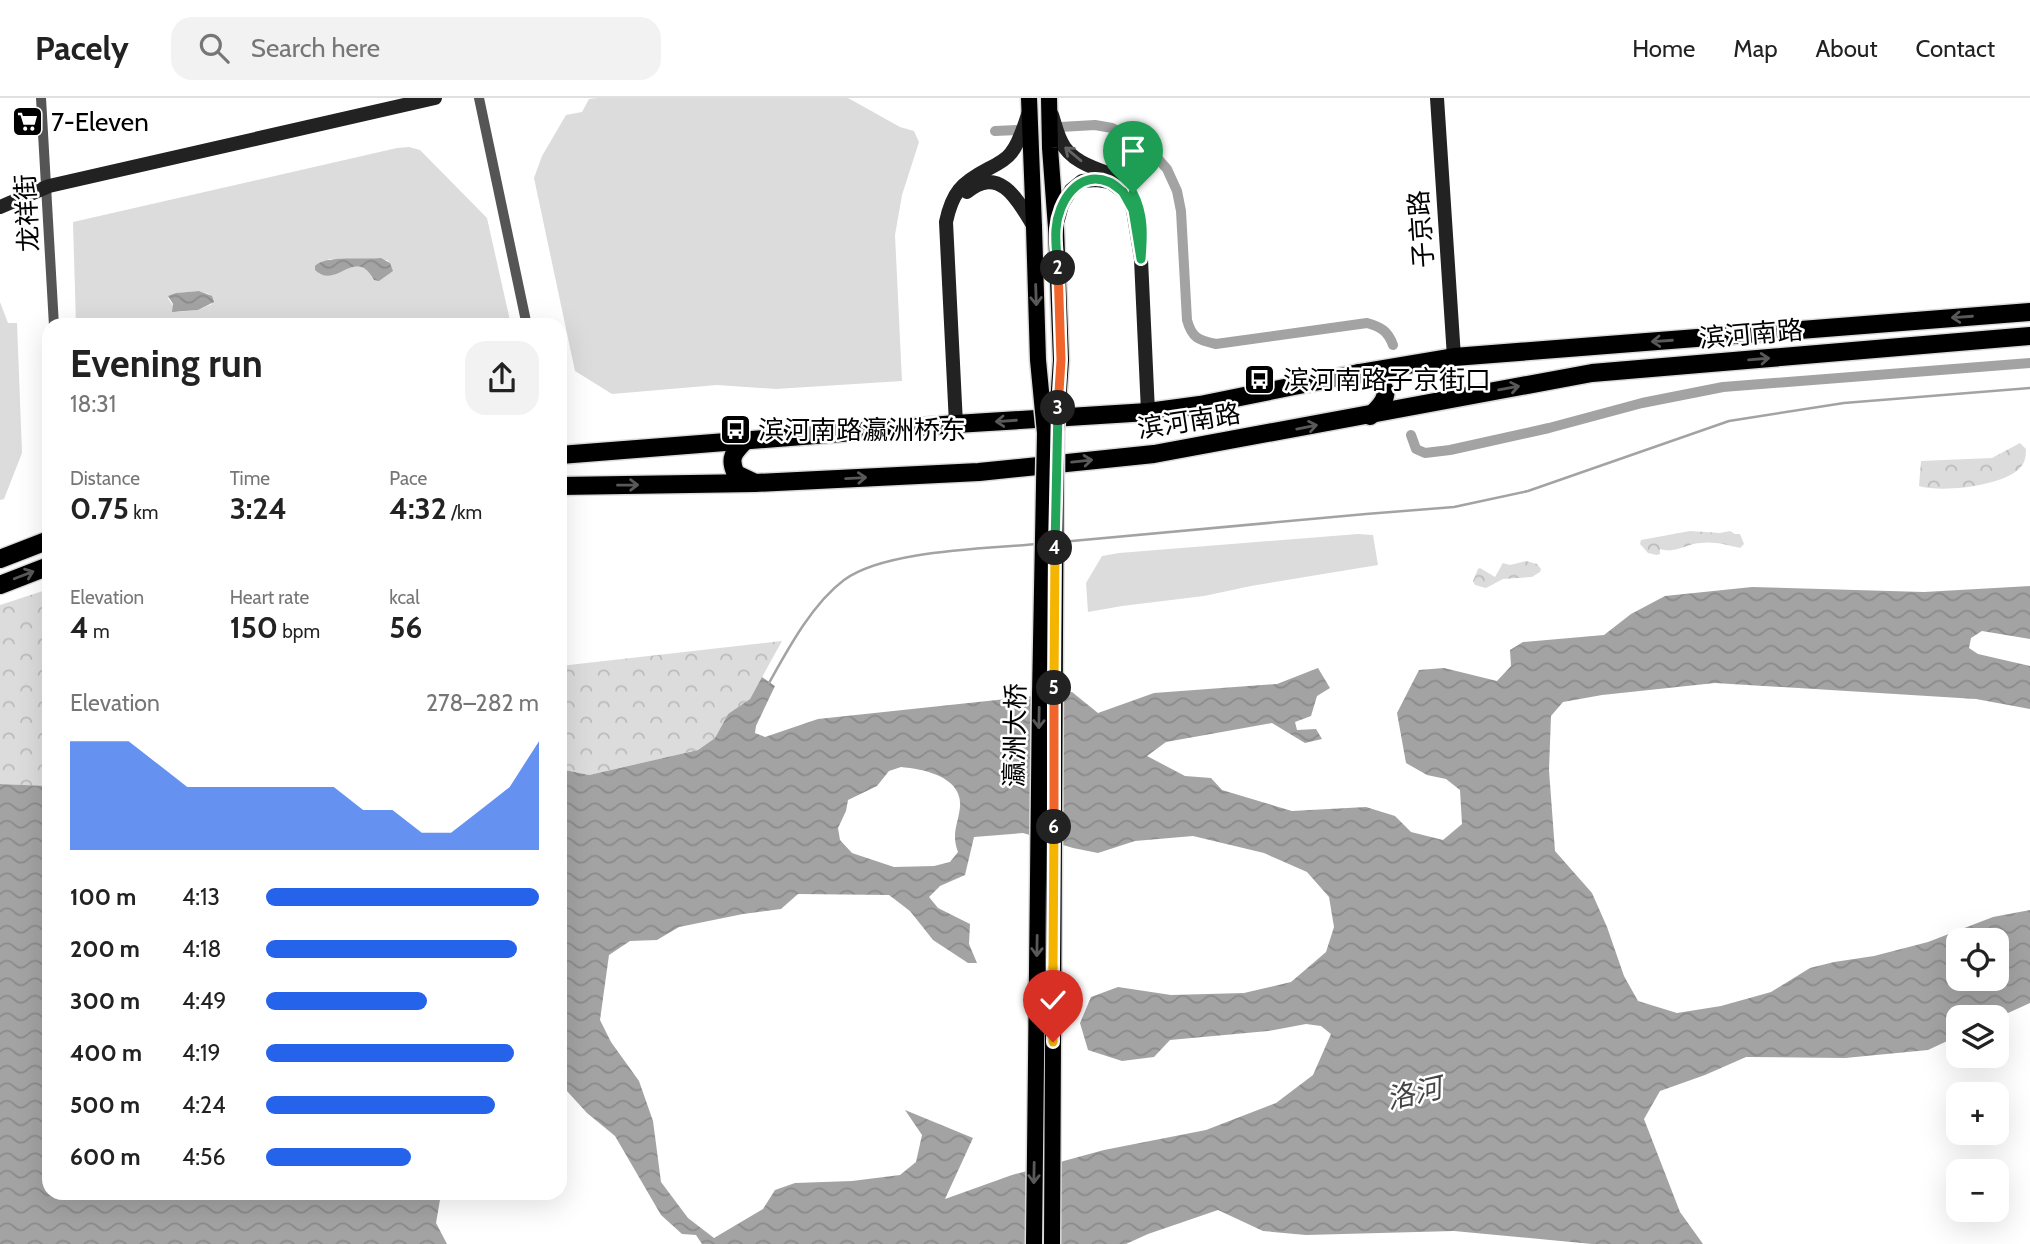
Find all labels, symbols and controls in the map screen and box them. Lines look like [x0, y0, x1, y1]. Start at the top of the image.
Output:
search box [171, 17, 661, 80]
text: Pacely [35, 28, 129, 68]
icon: search [195, 29, 233, 67]
text: Search here [251, 32, 380, 64]
text: Home [1632, 34, 1695, 63]
text: Map [1733, 34, 1778, 63]
text: About [1816, 34, 1878, 63]
text: Contact [1916, 34, 1995, 63]
supermarket icon: 7-Eleven [11, 105, 45, 139]
place label: 7-Eleven [51, 106, 149, 138]
pin [1103, 121, 1163, 193]
icon: arrive [1114, 132, 1152, 170]
one-way arrow [1064, 146, 1082, 162]
street label: 龙祥街 [9, 173, 45, 253]
street label: 子京路 [1402, 189, 1440, 269]
pin: 2 [1040, 250, 1076, 286]
text: 2 [1052, 256, 1063, 279]
one-way arrow [1029, 284, 1042, 307]
one-way arrow [1951, 311, 1974, 324]
street label: 滨河南路 [1698, 314, 1804, 354]
one-way arrow [1651, 335, 1674, 348]
text: Evening run [70, 340, 263, 387]
button: share [465, 341, 539, 415]
one-way arrow [1747, 352, 1770, 365]
bus stop icon: 滨河南路子京街口 [1243, 363, 1277, 397]
place label: 滨河南路子京街口 [1283, 364, 1491, 396]
one-way arrow [1497, 381, 1520, 395]
text: 18:31 [70, 390, 116, 418]
pin: 3 [1040, 390, 1076, 426]
text: 3 [1052, 396, 1063, 419]
street label: 滨河南路 [1135, 397, 1243, 445]
bus stop icon: 滨河南路瀛洲桥东 [718, 413, 752, 447]
place label: 滨河南路瀛洲桥东 [758, 414, 966, 446]
one-way arrow [995, 414, 1018, 427]
one-way arrow [1295, 420, 1318, 433]
one-way arrow [1071, 455, 1093, 468]
text: Distance [70, 467, 140, 490]
text: Time [230, 467, 270, 490]
text: Pace [389, 467, 427, 490]
one-way arrow [844, 472, 867, 485]
one-way arrow [616, 478, 639, 492]
text: 0.75 [70, 490, 129, 527]
text: 3:24 [230, 490, 287, 527]
text: 4:32 [389, 490, 447, 527]
text: km [129, 501, 158, 524]
text: /km [447, 501, 482, 524]
pin: 4 [1038, 531, 1072, 566]
text: 4 [1049, 536, 1060, 559]
one-way arrow [13, 568, 35, 581]
text: Elevation [70, 586, 144, 609]
text: Heart rate [230, 586, 309, 609]
text: kcal [389, 586, 420, 609]
text: 4 [70, 609, 89, 646]
text: 150 [230, 609, 278, 646]
text: 56 [389, 609, 422, 646]
text: m [89, 620, 110, 643]
text: bpm [278, 620, 320, 643]
pin: 5 [1036, 670, 1072, 706]
text: 5 [1048, 676, 1059, 699]
street label: 瀛洲大桥 [998, 683, 1032, 787]
text: Elevation [70, 689, 160, 717]
text: 278–282 m [426, 689, 539, 717]
one-way arrow [1033, 707, 1046, 730]
pin: 6 [1036, 810, 1072, 844]
text: 6 [1048, 815, 1059, 838]
text: 100 m [70, 883, 136, 911]
text: 4:13 [182, 883, 220, 911]
map controls [1946, 928, 2009, 1222]
button: locate [1946, 928, 2009, 991]
one-way arrow [1030, 934, 1044, 957]
text: 200 m [70, 935, 140, 963]
text: 4:18 [182, 935, 222, 963]
pin [1023, 970, 1083, 1042]
icon: check [1034, 981, 1072, 1019]
text: 300 m [70, 987, 140, 1015]
text: 4:49 [182, 987, 226, 1015]
button: layers [1946, 1005, 2009, 1068]
text: 400 m [70, 1039, 142, 1067]
text: 4:19 [182, 1039, 221, 1067]
water label: 洛河 [1383, 1069, 1450, 1116]
button: + [1946, 1082, 2009, 1145]
text: 500 m [70, 1091, 140, 1119]
text: 4:24 [182, 1091, 225, 1119]
text: 600 m [70, 1143, 141, 1171]
text: 4:56 [182, 1143, 226, 1171]
button: − [1946, 1159, 2009, 1222]
one-way arrow [1028, 1162, 1041, 1185]

